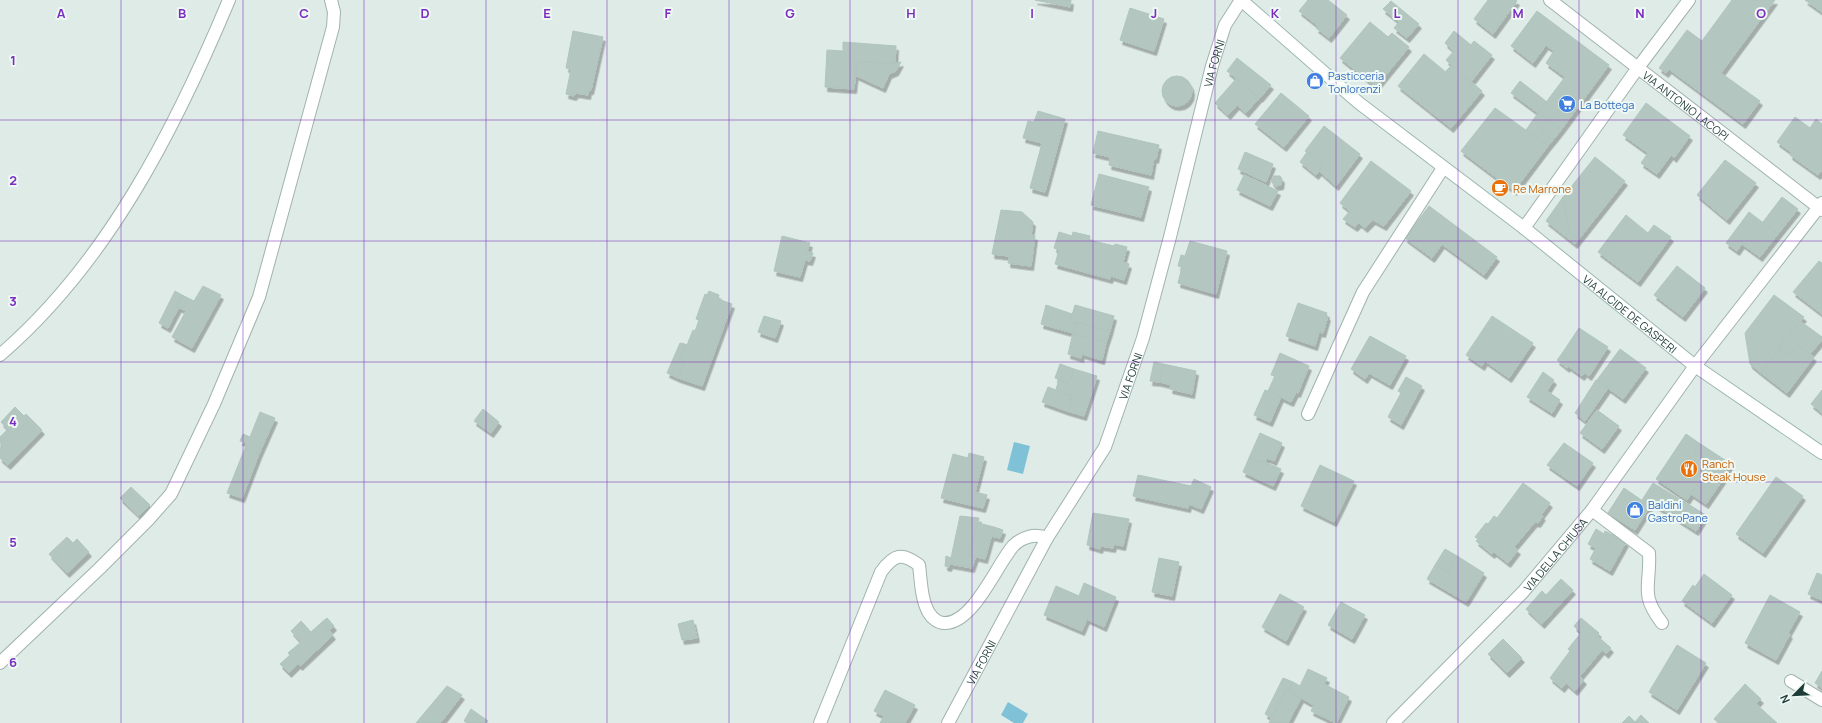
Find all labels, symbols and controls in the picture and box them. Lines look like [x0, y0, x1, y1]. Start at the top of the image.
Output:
text: A [57, 4, 66, 22]
text: B [178, 4, 186, 22]
text: C [299, 4, 309, 22]
text: D [420, 4, 430, 22]
text: E [543, 4, 551, 22]
text: F [665, 4, 672, 22]
text: G [785, 4, 795, 22]
text: H [906, 4, 916, 22]
text: I [1030, 4, 1034, 22]
text: J [1151, 4, 1157, 22]
text: K [1271, 4, 1280, 22]
text: L [1394, 4, 1401, 22]
text: M [1512, 4, 1524, 22]
text: N [1635, 4, 1645, 22]
text: O [1756, 4, 1766, 22]
street label: VIA FORNI [1200, 37, 1228, 88]
text: 1 [10, 51, 16, 69]
street label: VIA ANTONIO LACOPI [1640, 67, 1732, 143]
place label: Pasticceria Tonlorenzi [1328, 68, 1384, 96]
shop icon: Pasticceria Tonlorenzi [1305, 71, 1325, 91]
supermarket icon: La Bottega [1557, 94, 1577, 114]
place label: La Bottega [1580, 97, 1634, 112]
text: 2 [9, 171, 17, 189]
cafe icon: Re Marrone [1490, 178, 1510, 198]
place label: Re Marrone [1513, 181, 1572, 196]
street label: VIA ALCIDE DE GASPERI [1580, 271, 1680, 356]
text: 3 [9, 292, 17, 310]
street label: VIA FORNI [1115, 350, 1145, 402]
text: 4 [9, 412, 17, 430]
place label: Ranch Steak House [1702, 456, 1766, 484]
restaurant icon: Ranch Steak House [1679, 459, 1699, 479]
place label: Baldini GastroPane [1648, 497, 1708, 525]
shop icon: Baldini GastroPane [1625, 500, 1645, 520]
street label: VIA DELLA CHIUSA [1520, 514, 1590, 594]
text: 5 [9, 533, 17, 551]
street label: VIA FORNI [962, 637, 999, 687]
text: 6 [9, 653, 17, 671]
north arrow [1774, 675, 1814, 715]
text: N [1776, 693, 1793, 706]

